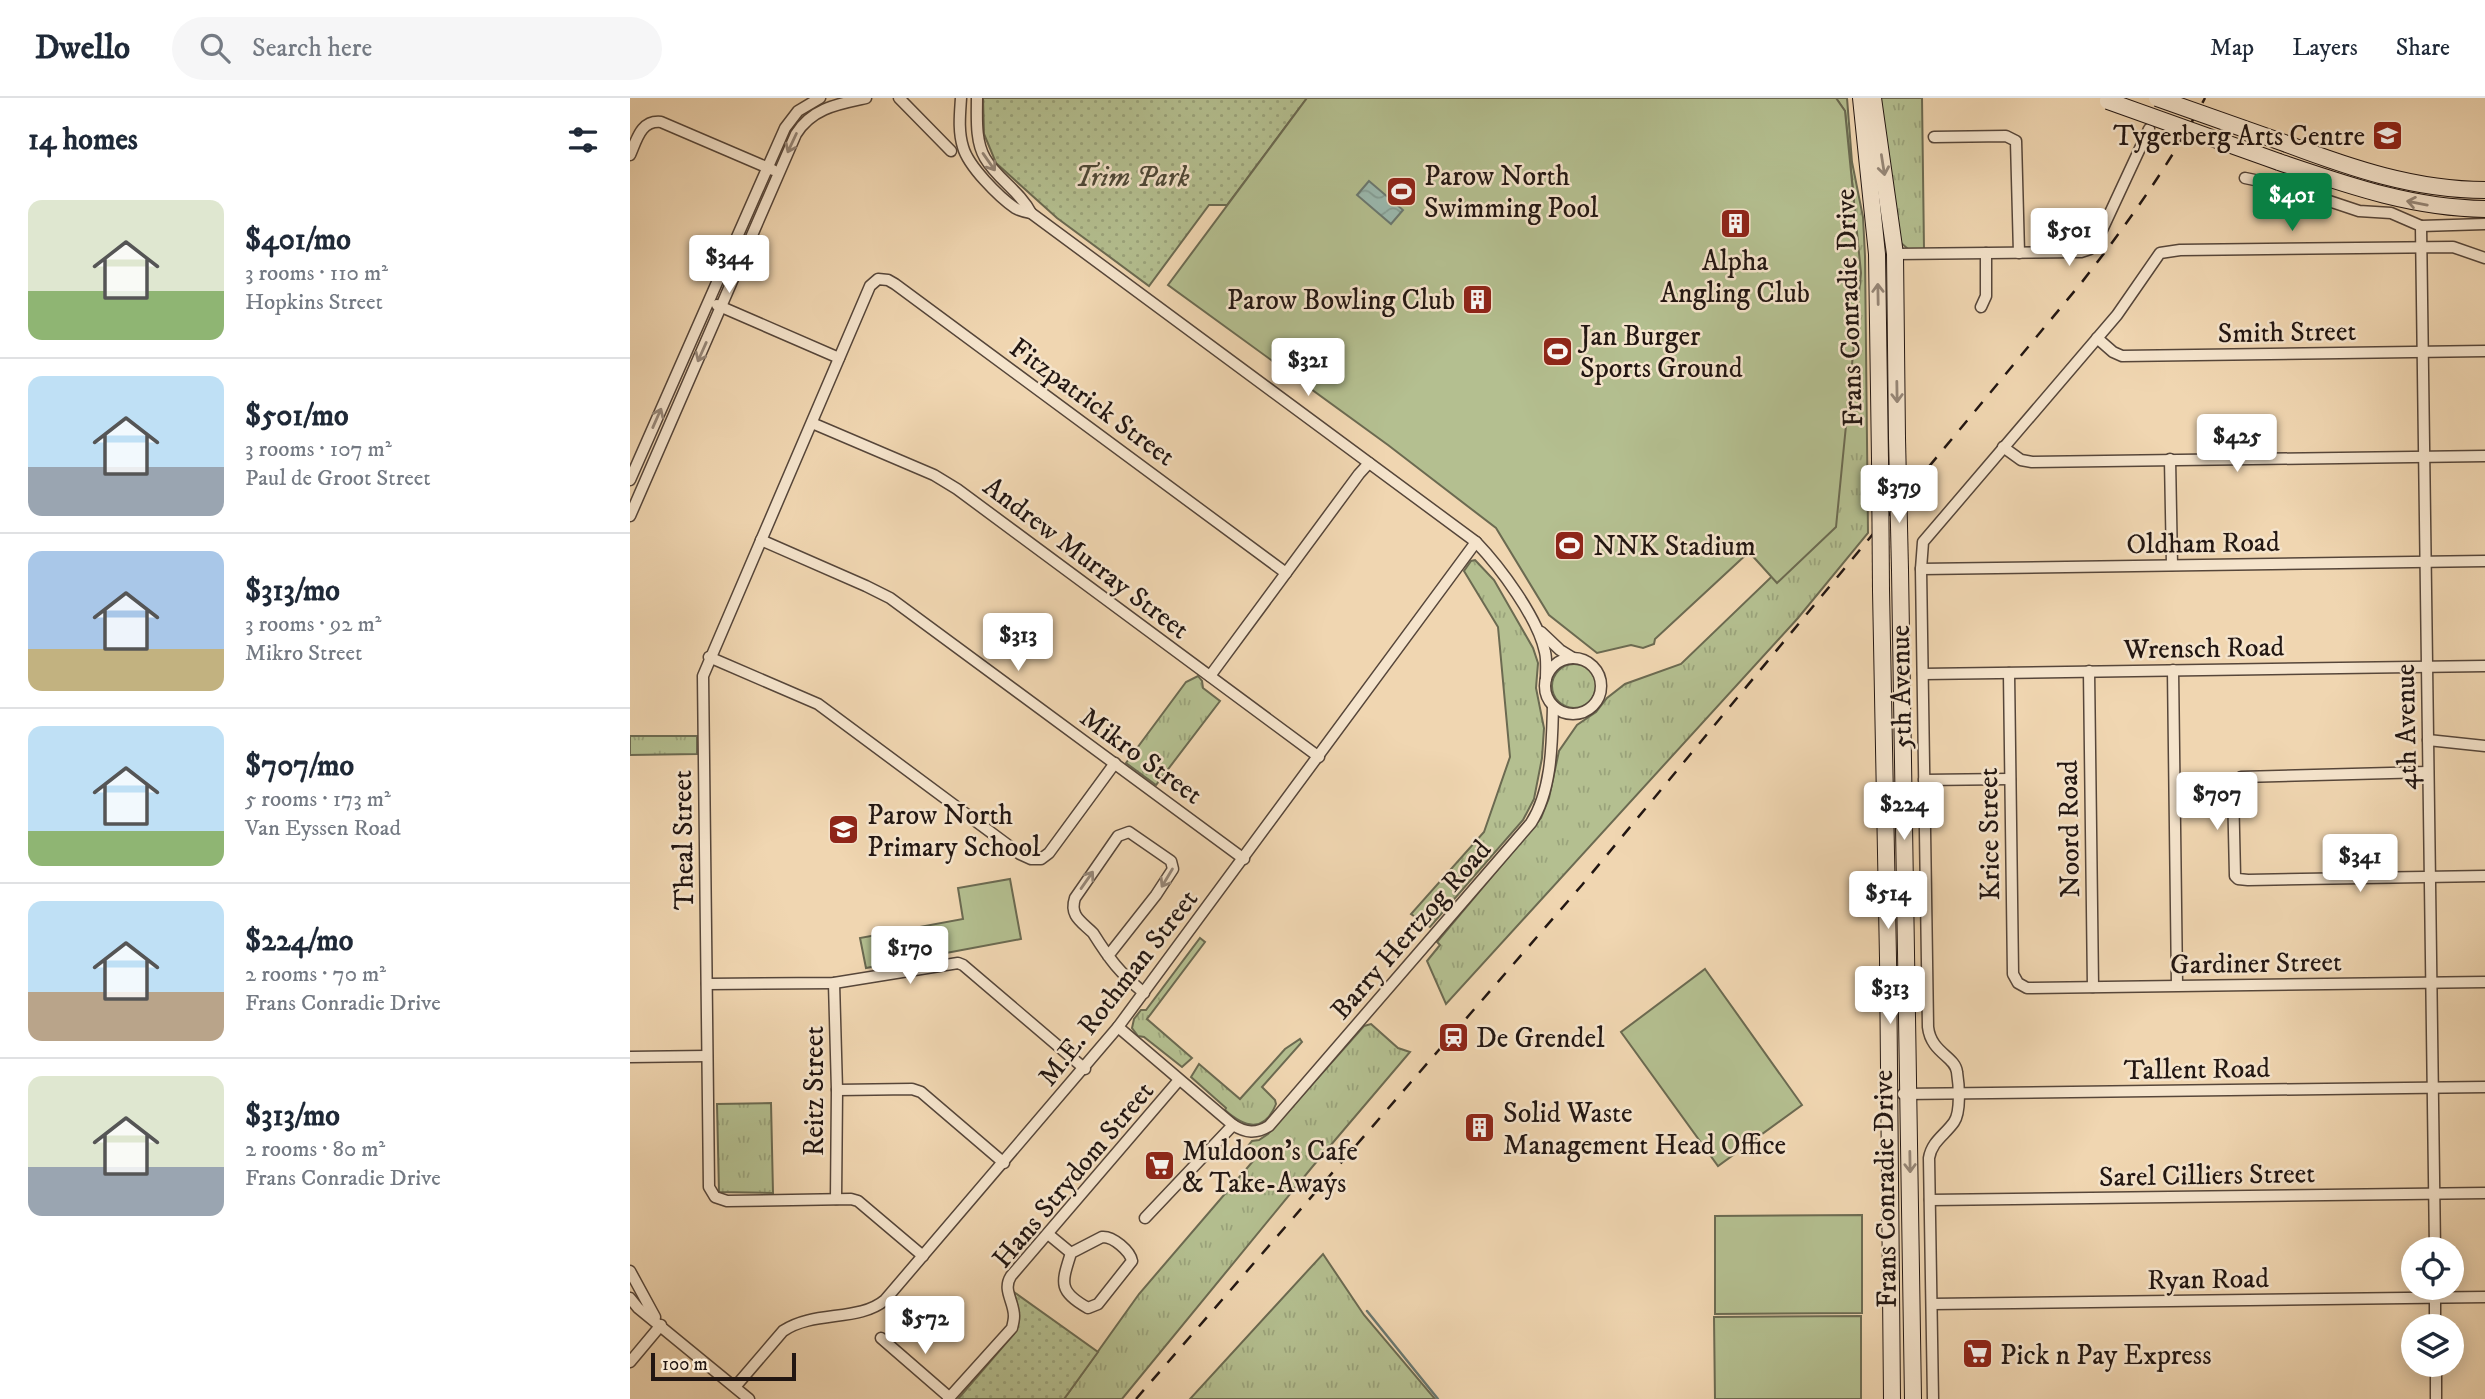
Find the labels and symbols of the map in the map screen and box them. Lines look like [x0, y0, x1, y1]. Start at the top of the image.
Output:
school or university icon: Tygerberg Arts Centre [2371, 118, 2405, 152]
place label: Tygerberg Arts Centre [2113, 119, 2365, 154]
one-way arrow [785, 132, 798, 153]
one-way arrow [982, 152, 996, 171]
one-way arrow [1877, 154, 1890, 176]
place label: Parow North Swimming Pool [1424, 159, 1599, 226]
park label: Trim Park [1074, 160, 1190, 195]
sports icon: Parow North Swimming Pool [1384, 174, 1418, 208]
pin: $401 [2251, 174, 2333, 233]
street label: Frans Conradie Drive [1828, 188, 1871, 428]
one-way arrow [2406, 196, 2429, 209]
building icon: Alpha Angling Club [1718, 206, 1752, 240]
pin: $501 [2028, 208, 2110, 268]
pin: $344 [688, 236, 770, 295]
place label: Alpha Angling Club [1660, 244, 1810, 311]
building icon: Parow Bowling Club [1461, 282, 1495, 316]
place label: Parow Bowling Club [1227, 283, 1455, 318]
one-way arrow [1871, 283, 1884, 306]
street label: Smith Street [2217, 314, 2357, 351]
place label: Jan Burger Sports Ground [1577, 319, 1743, 386]
street label: Fitzpatrick Street [1003, 330, 1182, 474]
sports icon: Jan Burger Sports Ground [1540, 334, 1574, 368]
pin: $321 [1267, 338, 1349, 398]
one-way arrow [695, 341, 708, 362]
one-way arrow [1890, 380, 1904, 403]
one-way arrow [651, 408, 664, 429]
pin: $425 [2196, 414, 2278, 474]
pin: $379 [1858, 466, 1940, 525]
street label: Andrew Murray Street [976, 469, 1196, 647]
street label: Oldham Road [2126, 525, 2280, 562]
sports icon: NNK Stadium [1553, 528, 1587, 562]
place label: NNK Stadium [1593, 529, 1756, 564]
pin: $313 [977, 614, 1059, 673]
street label: 5th Avenue [1883, 625, 1920, 749]
street label: Wrensch Road [2122, 630, 2285, 667]
street label: 4th Avenue [2388, 663, 2425, 791]
street label: Mikro Street [1073, 700, 1209, 812]
street label: Noord Road [2051, 760, 2088, 898]
street label: Krice Street [1971, 767, 2008, 901]
street label: Theal Street [665, 770, 702, 910]
pin: $707 [2176, 772, 2258, 832]
pin: $224 [1863, 782, 1945, 842]
place label: Parow North Primary School [867, 798, 1041, 865]
school or university icon: Parow North Primary School [827, 813, 861, 847]
street label: Barry Hertzog Road [1323, 833, 1499, 1027]
pin: $341 [2319, 834, 2401, 894]
one-way arrow [1159, 868, 1174, 887]
one-way arrow [1080, 871, 1094, 890]
pin: $514 [1847, 872, 1929, 931]
street label: M.E. Rothman Street [1030, 882, 1206, 1093]
pin: $170 [869, 926, 951, 986]
street label: Gardiner Street [2170, 945, 2342, 982]
pin: $313 [1849, 967, 1931, 1026]
station icon: De Grendel [1436, 1020, 1470, 1054]
place label: De Grendel [1476, 1021, 1605, 1056]
street label: Reitz Street [797, 1026, 832, 1156]
street label: Tallent Road [2124, 1051, 2271, 1088]
street label: Frans Conradie Drive [1866, 1069, 1905, 1308]
street label: Hans Strydom Street [985, 1074, 1162, 1276]
place label: Solid Waste Management Head Office [1503, 1096, 1786, 1163]
building icon: Solid Waste Management Head Office [1463, 1111, 1497, 1145]
place label: Muldoon's Cafe & Take-Aways [1182, 1134, 1358, 1201]
supermarket icon: Muldoon's Cafe & Take-Aways [1142, 1149, 1176, 1183]
one-way arrow [1903, 1150, 1917, 1173]
street label: Sarel Cilliers Street [2099, 1156, 2316, 1195]
street label: Ryan Road [2147, 1261, 2269, 1298]
pin: $572 [884, 1296, 966, 1356]
supermarket icon: Pick n Pay Express [1960, 1337, 1994, 1371]
place label: Pick n Pay Express [2000, 1338, 2212, 1373]
scale bar [651, 1350, 796, 1382]

